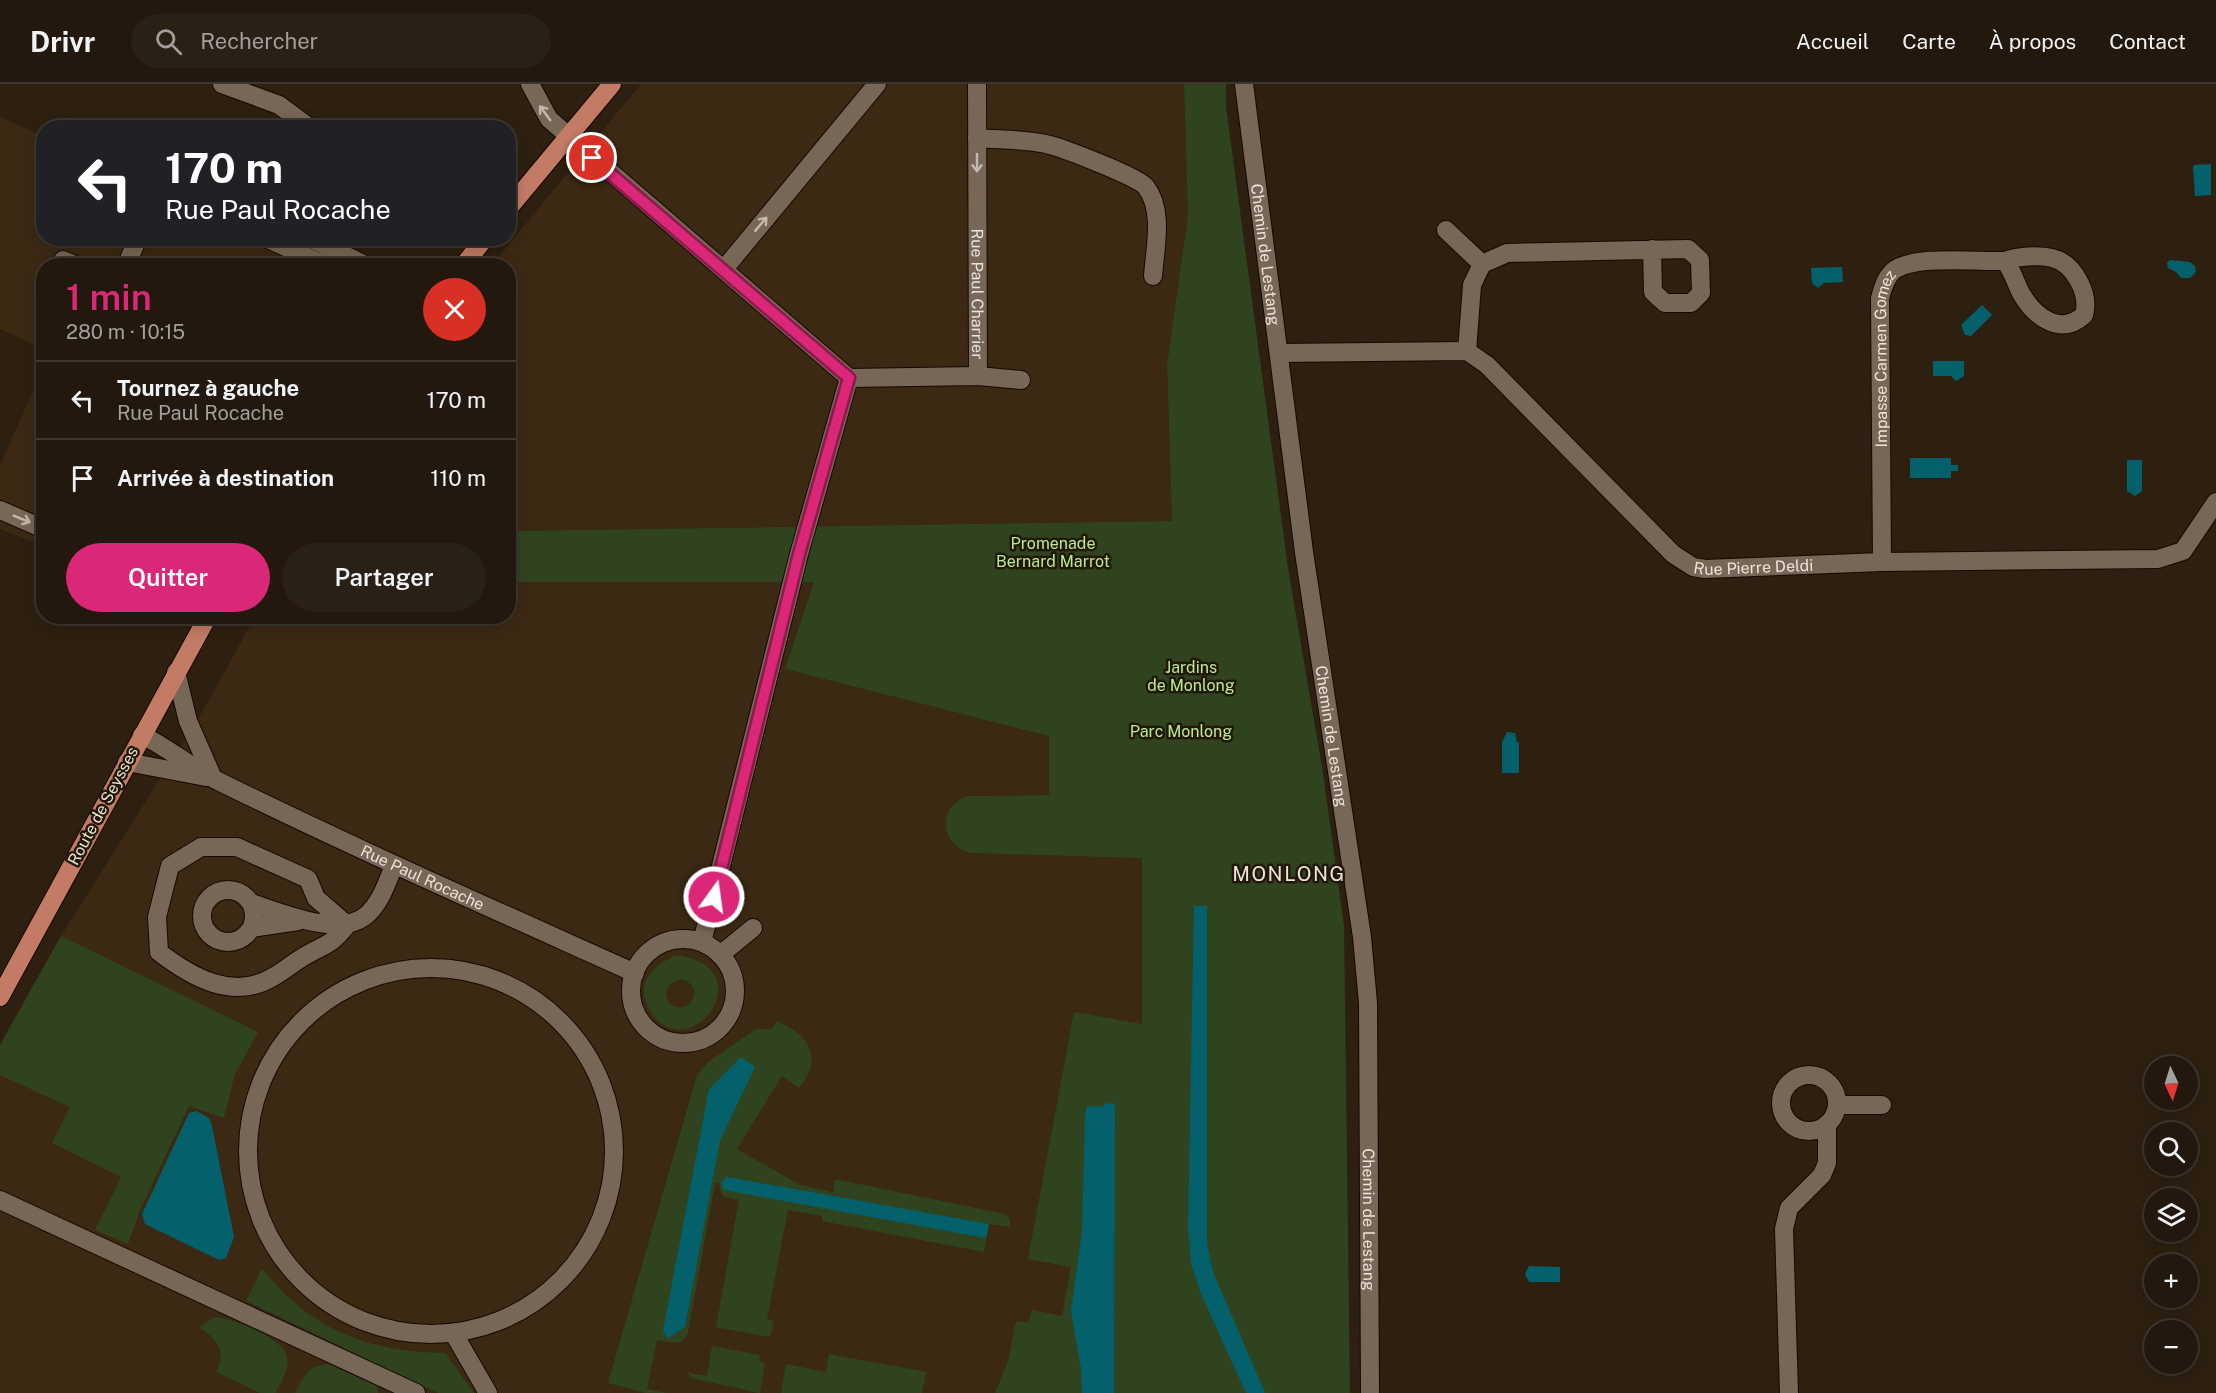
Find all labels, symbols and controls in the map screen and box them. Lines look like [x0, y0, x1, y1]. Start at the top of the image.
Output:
search box [131, 14, 551, 68]
text: Drivr [30, 25, 95, 58]
icon: search [152, 25, 185, 58]
text: Rechercher [200, 28, 318, 54]
text: Accueil [1796, 29, 1869, 54]
text: Carte [1902, 29, 1956, 54]
text: À propos [1989, 29, 2076, 54]
text: Contact [2109, 29, 2186, 54]
one-way arrow [539, 105, 551, 121]
pin [566, 132, 617, 183]
icon: arrive [575, 141, 608, 174]
text: 170 m [165, 143, 283, 192]
icon: left [66, 144, 144, 222]
one-way arrow [971, 153, 983, 173]
street label: Chemin de Lestang [1247, 183, 1284, 327]
text: Rue Paul Rocache [165, 193, 391, 225]
one-way arrow [754, 217, 768, 232]
street label: Rue Paul Charrier [968, 229, 987, 359]
street label: Impasse Carmen Gomez [1871, 265, 1900, 448]
text: 1 min [66, 276, 152, 318]
button: close [423, 278, 486, 341]
text: 280 m · 10:15 [66, 320, 185, 344]
text: Tournez à gauche [117, 375, 299, 401]
icon: left [66, 384, 99, 417]
text: 170 m [426, 387, 486, 413]
text: Rue Paul Rocache [117, 401, 284, 425]
icon: arrive [66, 462, 99, 495]
text: Arrivée à destination [117, 465, 334, 491]
text: 110 m [430, 465, 486, 491]
one-way arrow [12, 514, 31, 525]
park label: Promenade Bernard Marrot [996, 534, 1110, 571]
button: Quitter [66, 543, 270, 612]
button: Partager [282, 543, 486, 612]
street label: Rue Pierre Deldi [1692, 555, 1813, 579]
park label: Jardins de Monlong [1147, 658, 1235, 695]
street label: Chemin de Lestang [1312, 664, 1352, 808]
park label: Parc Monlong [1130, 722, 1232, 741]
street label: Route de Seysses [64, 744, 142, 868]
street label: Rue Paul Rocache [358, 841, 487, 914]
district label: MONLONG [1232, 862, 1346, 886]
position arrow [682, 865, 746, 929]
north arrow [2144, 1056, 2198, 1110]
map controls [2144, 1056, 2198, 1374]
button: search [2144, 1122, 2198, 1176]
street label: Chemin de Lestang [1359, 1148, 1379, 1291]
button: layers [2144, 1188, 2198, 1242]
button: + [2144, 1254, 2198, 1308]
button: − [2144, 1320, 2198, 1374]

